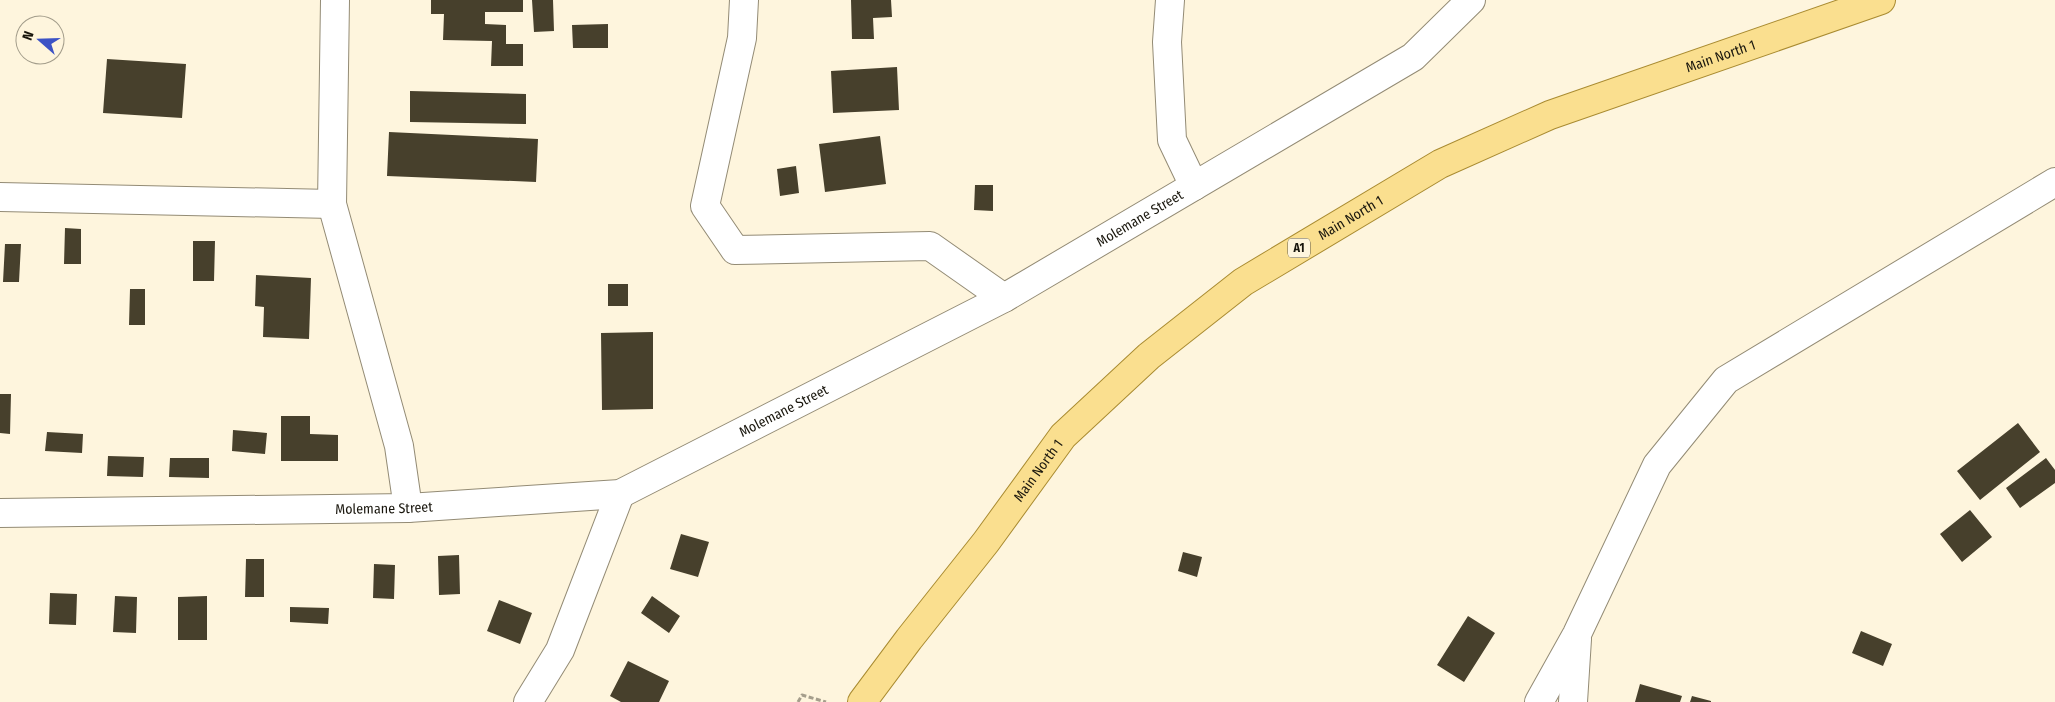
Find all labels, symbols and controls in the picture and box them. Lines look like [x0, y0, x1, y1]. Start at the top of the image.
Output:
north arrow [15, 15, 65, 65]
text: N [19, 29, 38, 43]
street label: Main North 1 [1684, 36, 1758, 76]
street label: Molemane Street [1093, 186, 1187, 251]
street label: Main North 1 [1315, 192, 1386, 244]
road number: A1 [1288, 238, 1310, 258]
street label: Molemane Street [736, 381, 831, 441]
street label: Main North 1 [1010, 436, 1067, 505]
street label: Molemane Street [335, 498, 434, 518]

